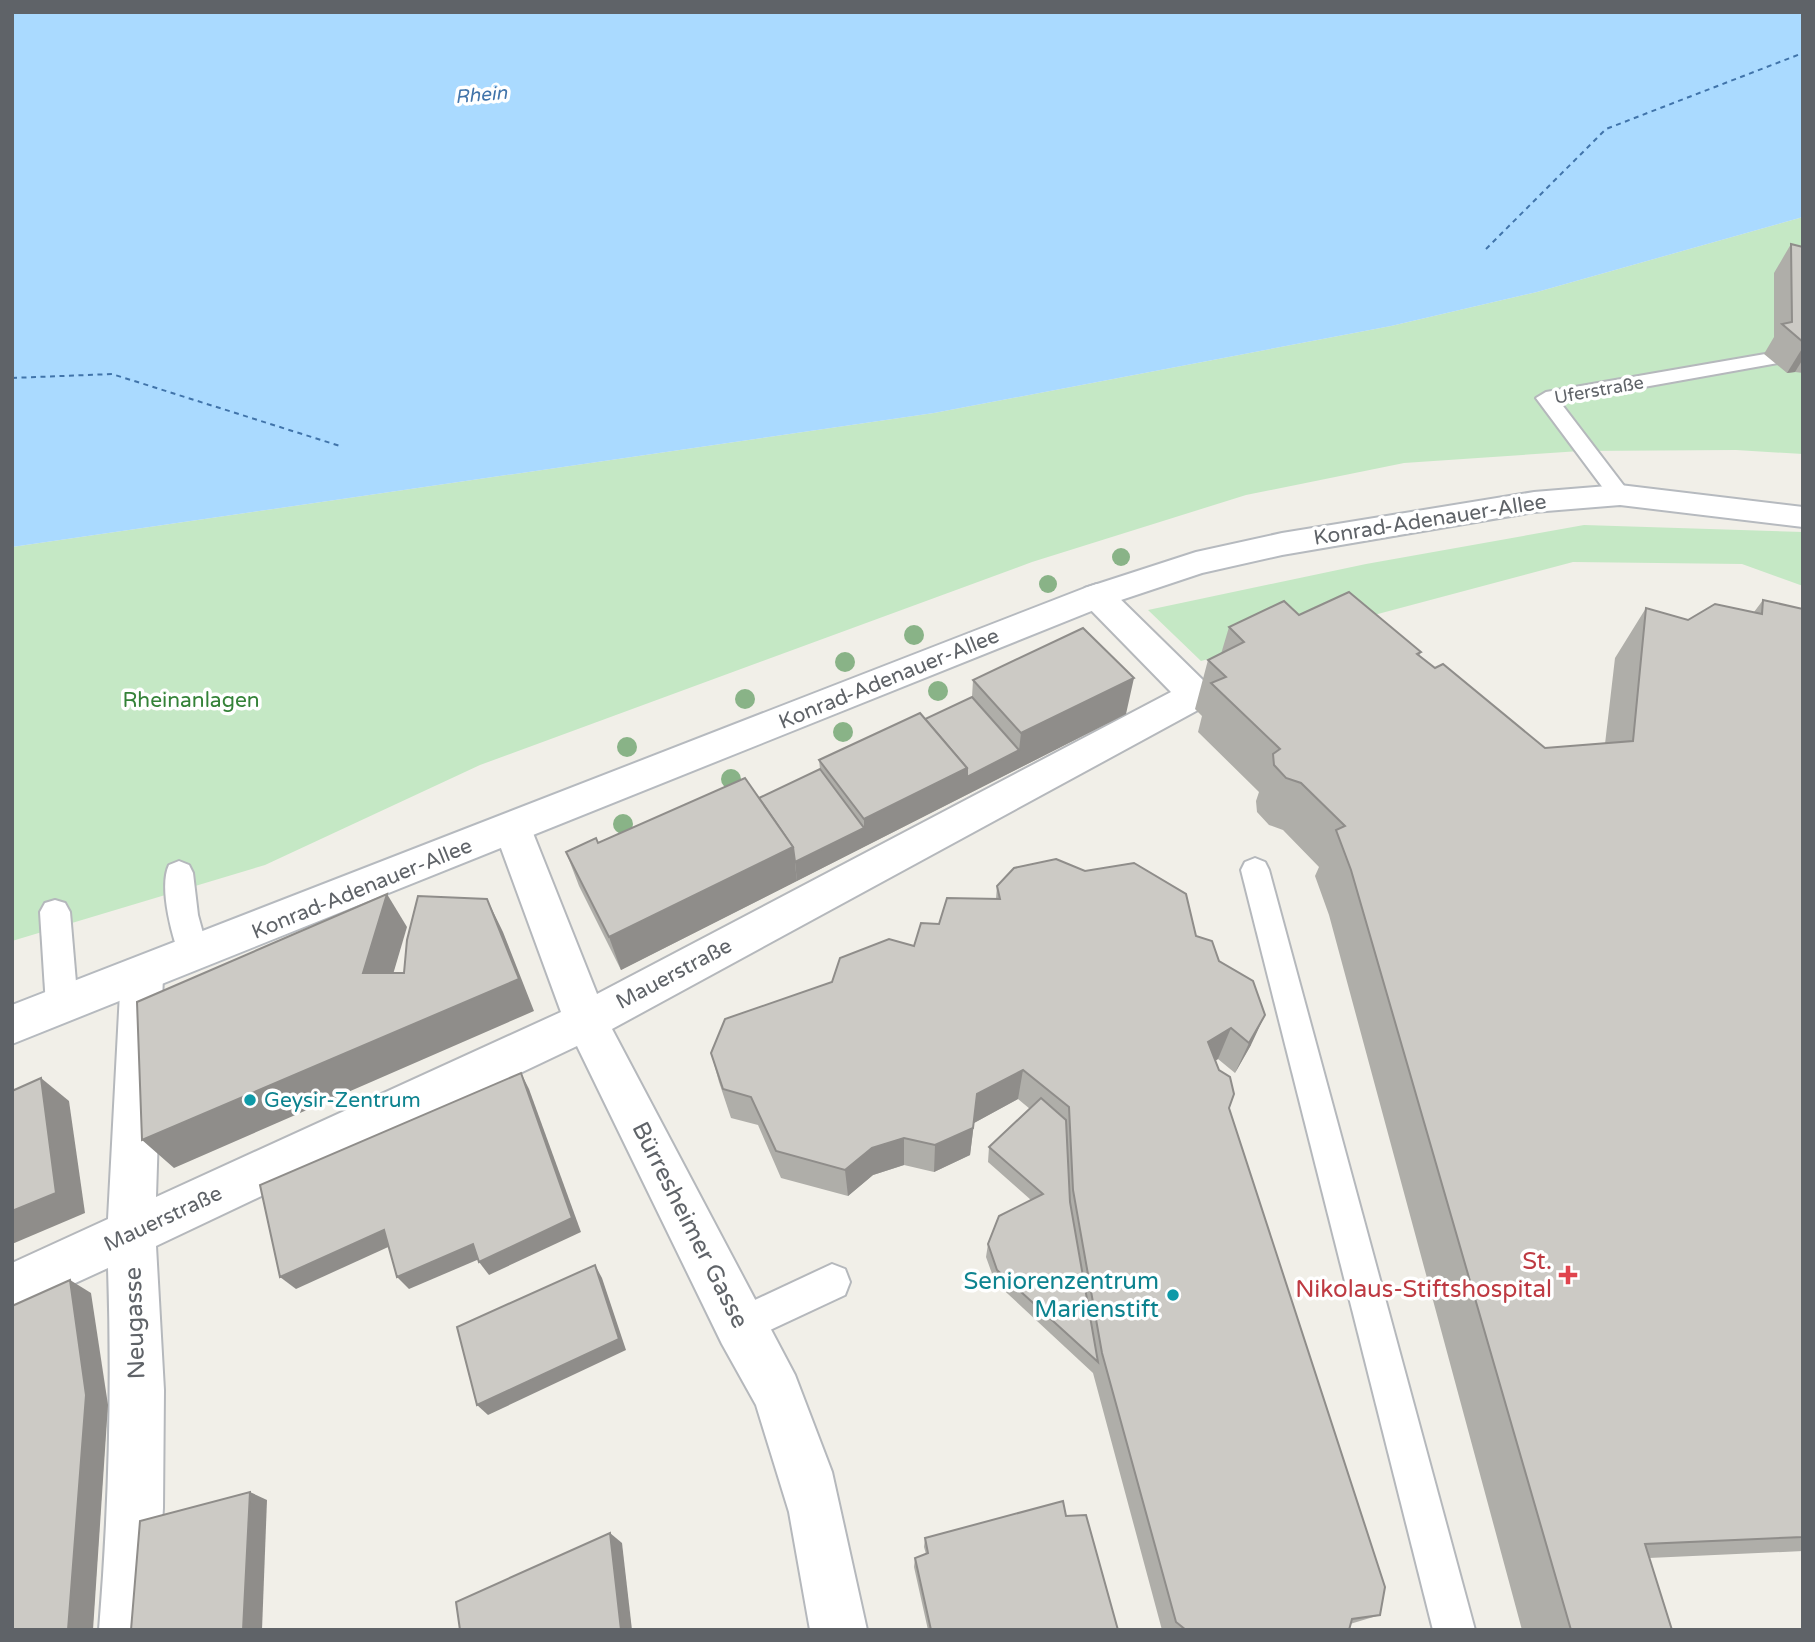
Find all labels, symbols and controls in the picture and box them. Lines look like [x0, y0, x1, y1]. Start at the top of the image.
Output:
water label: Rhein [454, 82, 508, 108]
street label: Uferstraße [1553, 371, 1645, 409]
street label: Konrad-Adenauer-Allee [1312, 489, 1548, 551]
street label: Konrad-Adenauer-Allee [775, 623, 1003, 735]
park label: Rheinanlagen [122, 688, 260, 713]
street label: Konrad-Adenauer-Allee [248, 833, 476, 945]
street label: Mauerstraße [612, 933, 736, 1015]
place label: Geysir-Zentrum [264, 1088, 421, 1113]
marker: Geysir-Zentrum [242, 1092, 258, 1108]
street label: Bürresheimer Gasse [625, 1117, 755, 1333]
street label: Mauerstraße [100, 1181, 226, 1257]
place label: St. Nikolaus-Stiftshospital [1295, 1247, 1552, 1304]
marker: St. Nikolaus-Stiftshospital [1558, 1265, 1578, 1285]
street label: Neugasse [119, 1266, 151, 1380]
place label: Seniorenzentrum Marienstift [964, 1267, 1159, 1324]
marker: Seniorenzentrum Marienstift [1165, 1287, 1181, 1303]

